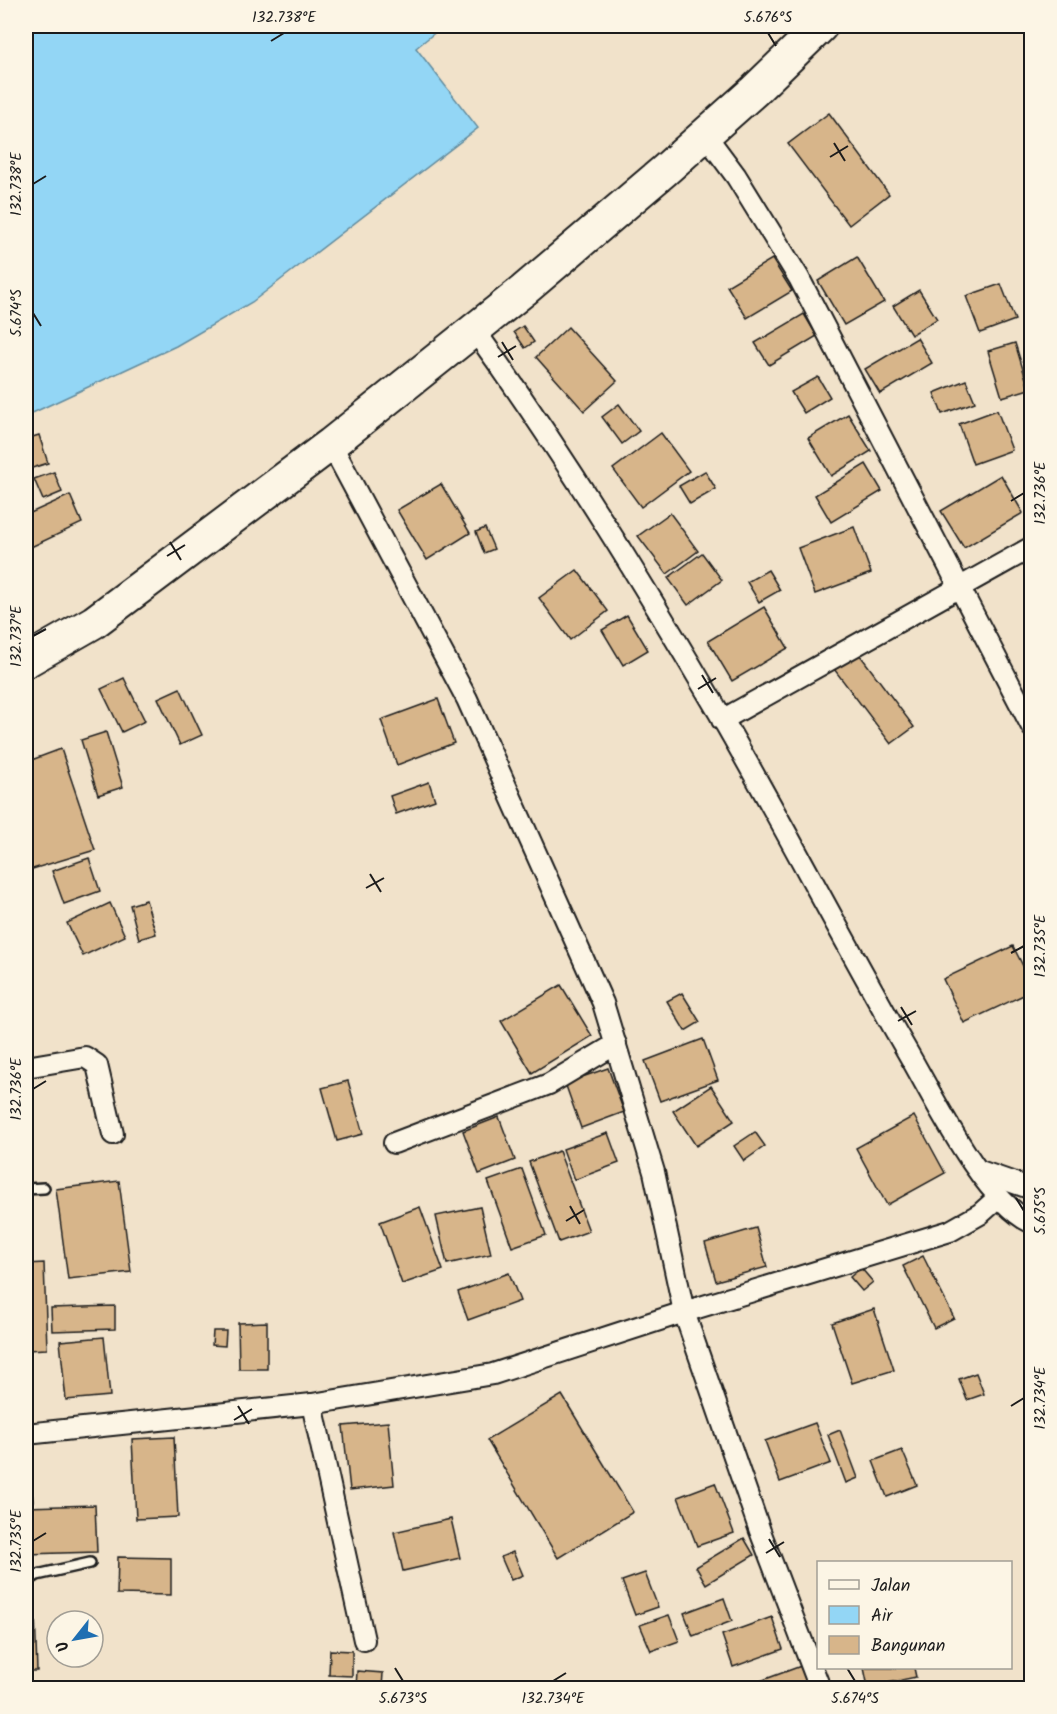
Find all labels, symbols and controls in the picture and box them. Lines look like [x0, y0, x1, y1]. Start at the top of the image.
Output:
text: 132.738°E [252, 6, 317, 30]
text: 5.676°S [744, 6, 792, 30]
text: 132.738°E [5, 151, 29, 216]
text: 5.674°S [5, 289, 29, 337]
text: 132.736°E [1029, 460, 1053, 525]
text: 132.737°E [5, 604, 29, 667]
text: 132.735°E [1029, 913, 1053, 977]
text: 132.736°E [5, 1056, 29, 1121]
text: 5.675°S [1029, 1187, 1053, 1235]
text: 132.734°E [1029, 1365, 1053, 1430]
text: 132.735°E [5, 1508, 29, 1572]
legend [817, 1561, 1012, 1669]
text: Jalan [871, 1572, 910, 1601]
text: Air [871, 1602, 893, 1631]
north arrow [45, 1609, 105, 1669]
text: Bangunan [871, 1632, 945, 1661]
text: U [50, 1635, 77, 1656]
text: 5.673°S [379, 1687, 427, 1711]
text: 132.734°E [521, 1687, 586, 1711]
text: 5.674°S [831, 1687, 879, 1711]

